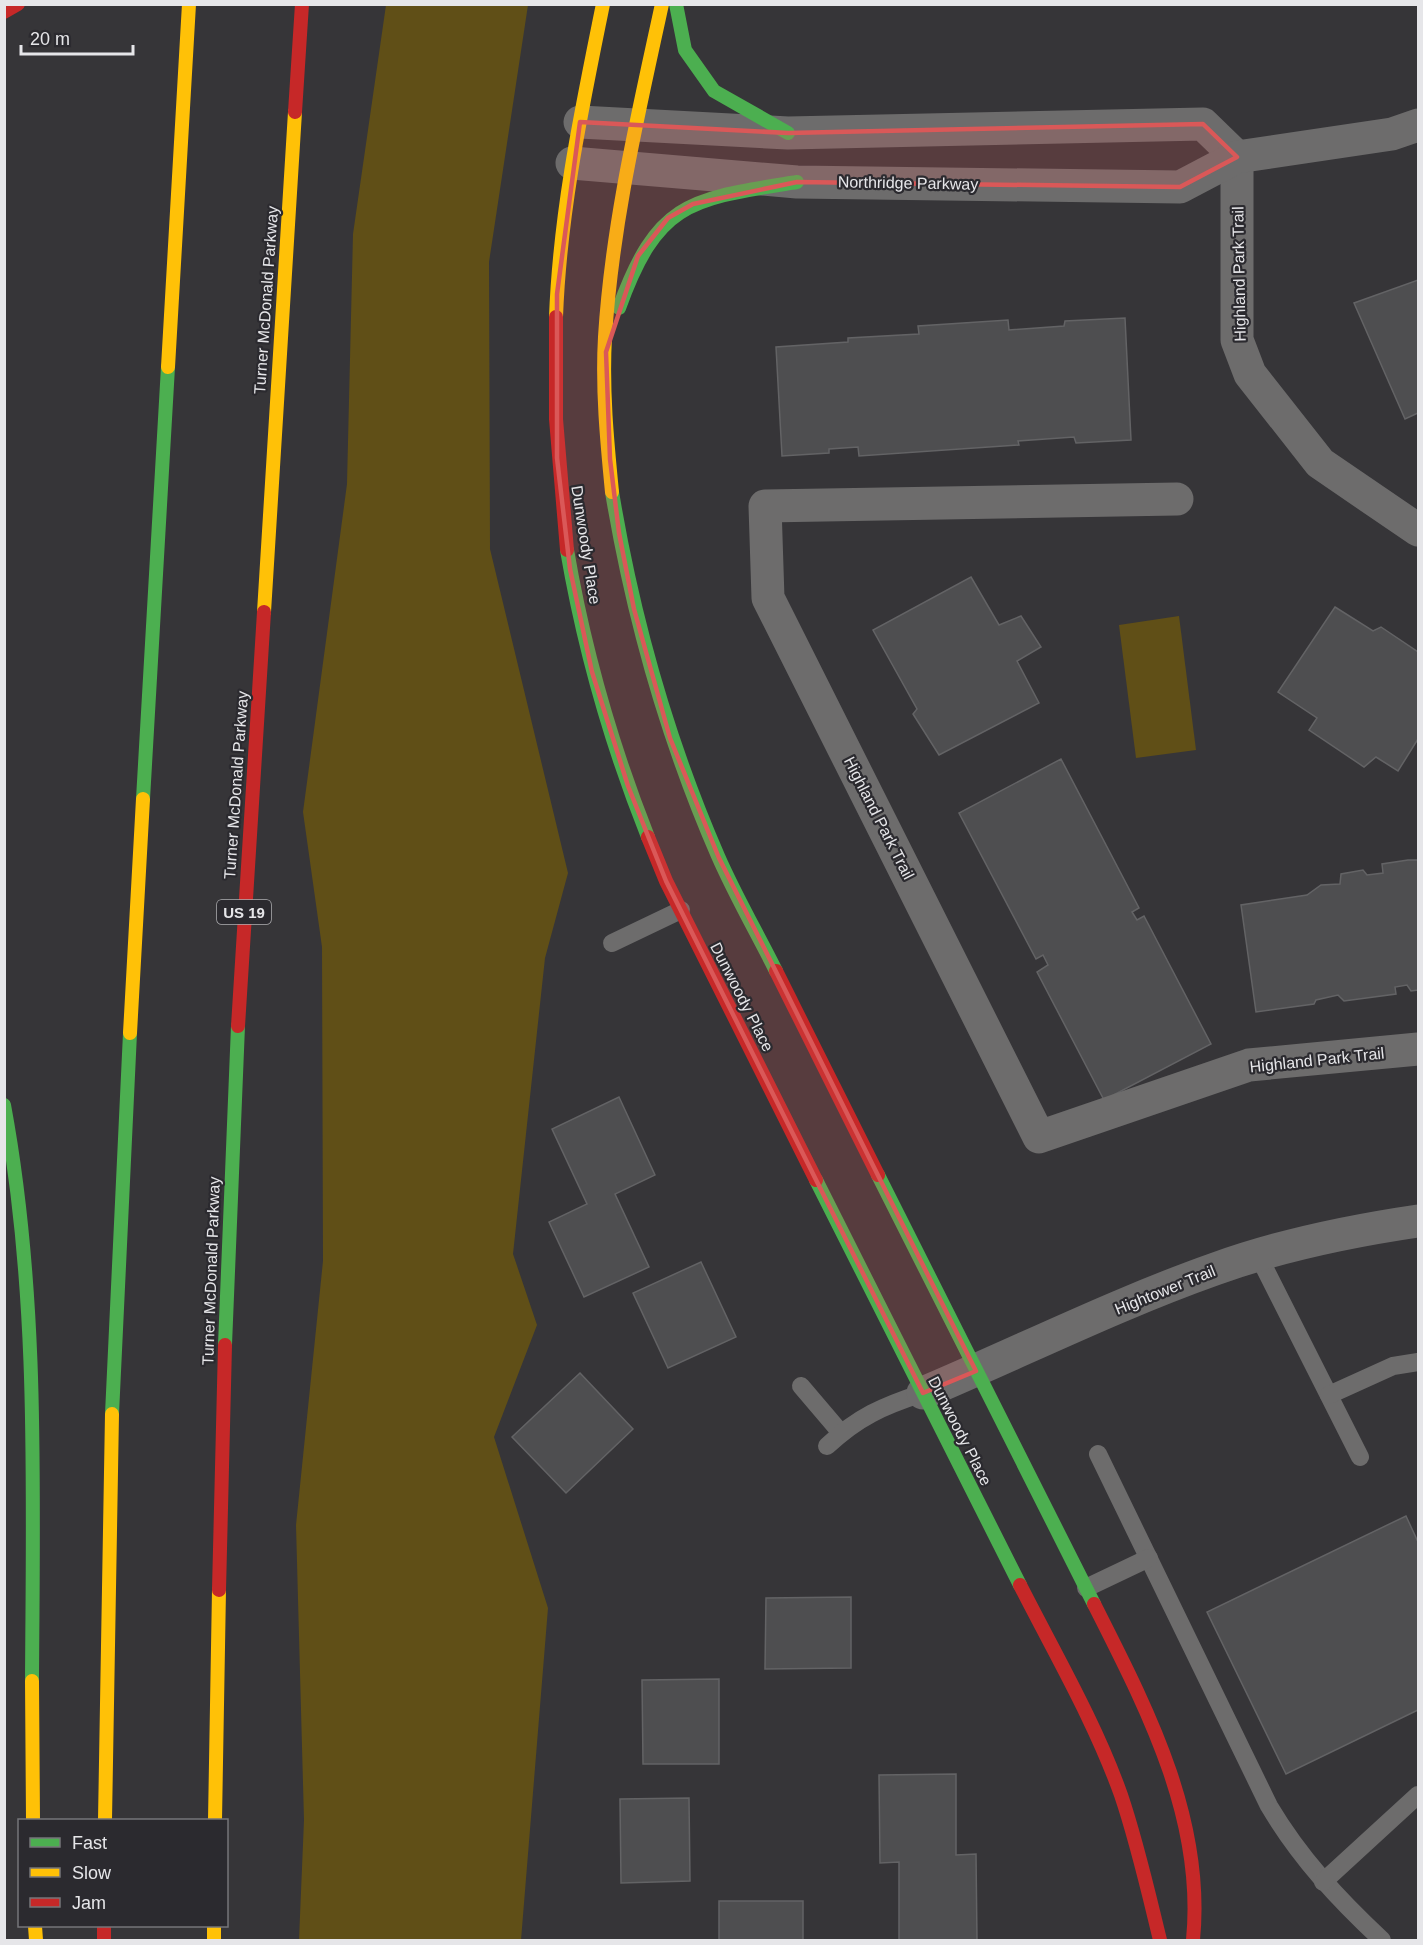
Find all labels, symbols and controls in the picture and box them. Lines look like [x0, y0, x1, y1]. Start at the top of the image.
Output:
scale bar [21, 18, 134, 56]
text: 20 m [30, 29, 70, 49]
street label: Northridge Parkway [838, 173, 978, 193]
street label: Turner McDonald Parkway [251, 205, 281, 395]
street label: Highland Park Trail [1229, 206, 1249, 342]
street label: Dunwoody Place [568, 484, 604, 606]
street label: Turner McDonald Parkway [221, 690, 251, 880]
street label: Highland Park Trail [841, 754, 917, 882]
road number: US 19 [217, 900, 271, 924]
street label: Dunwoody Place [707, 940, 777, 1054]
street label: Highland Park Trail [1249, 1044, 1385, 1076]
street label: Turner McDonald Parkway [199, 1176, 223, 1366]
street label: Hightower Trail [1112, 1262, 1218, 1318]
street label: Dunwoody Place [925, 1374, 995, 1488]
legend [18, 1819, 228, 1927]
text: Fast [72, 1833, 107, 1853]
text: Slow [72, 1863, 112, 1883]
text: Jam [72, 1893, 106, 1913]

